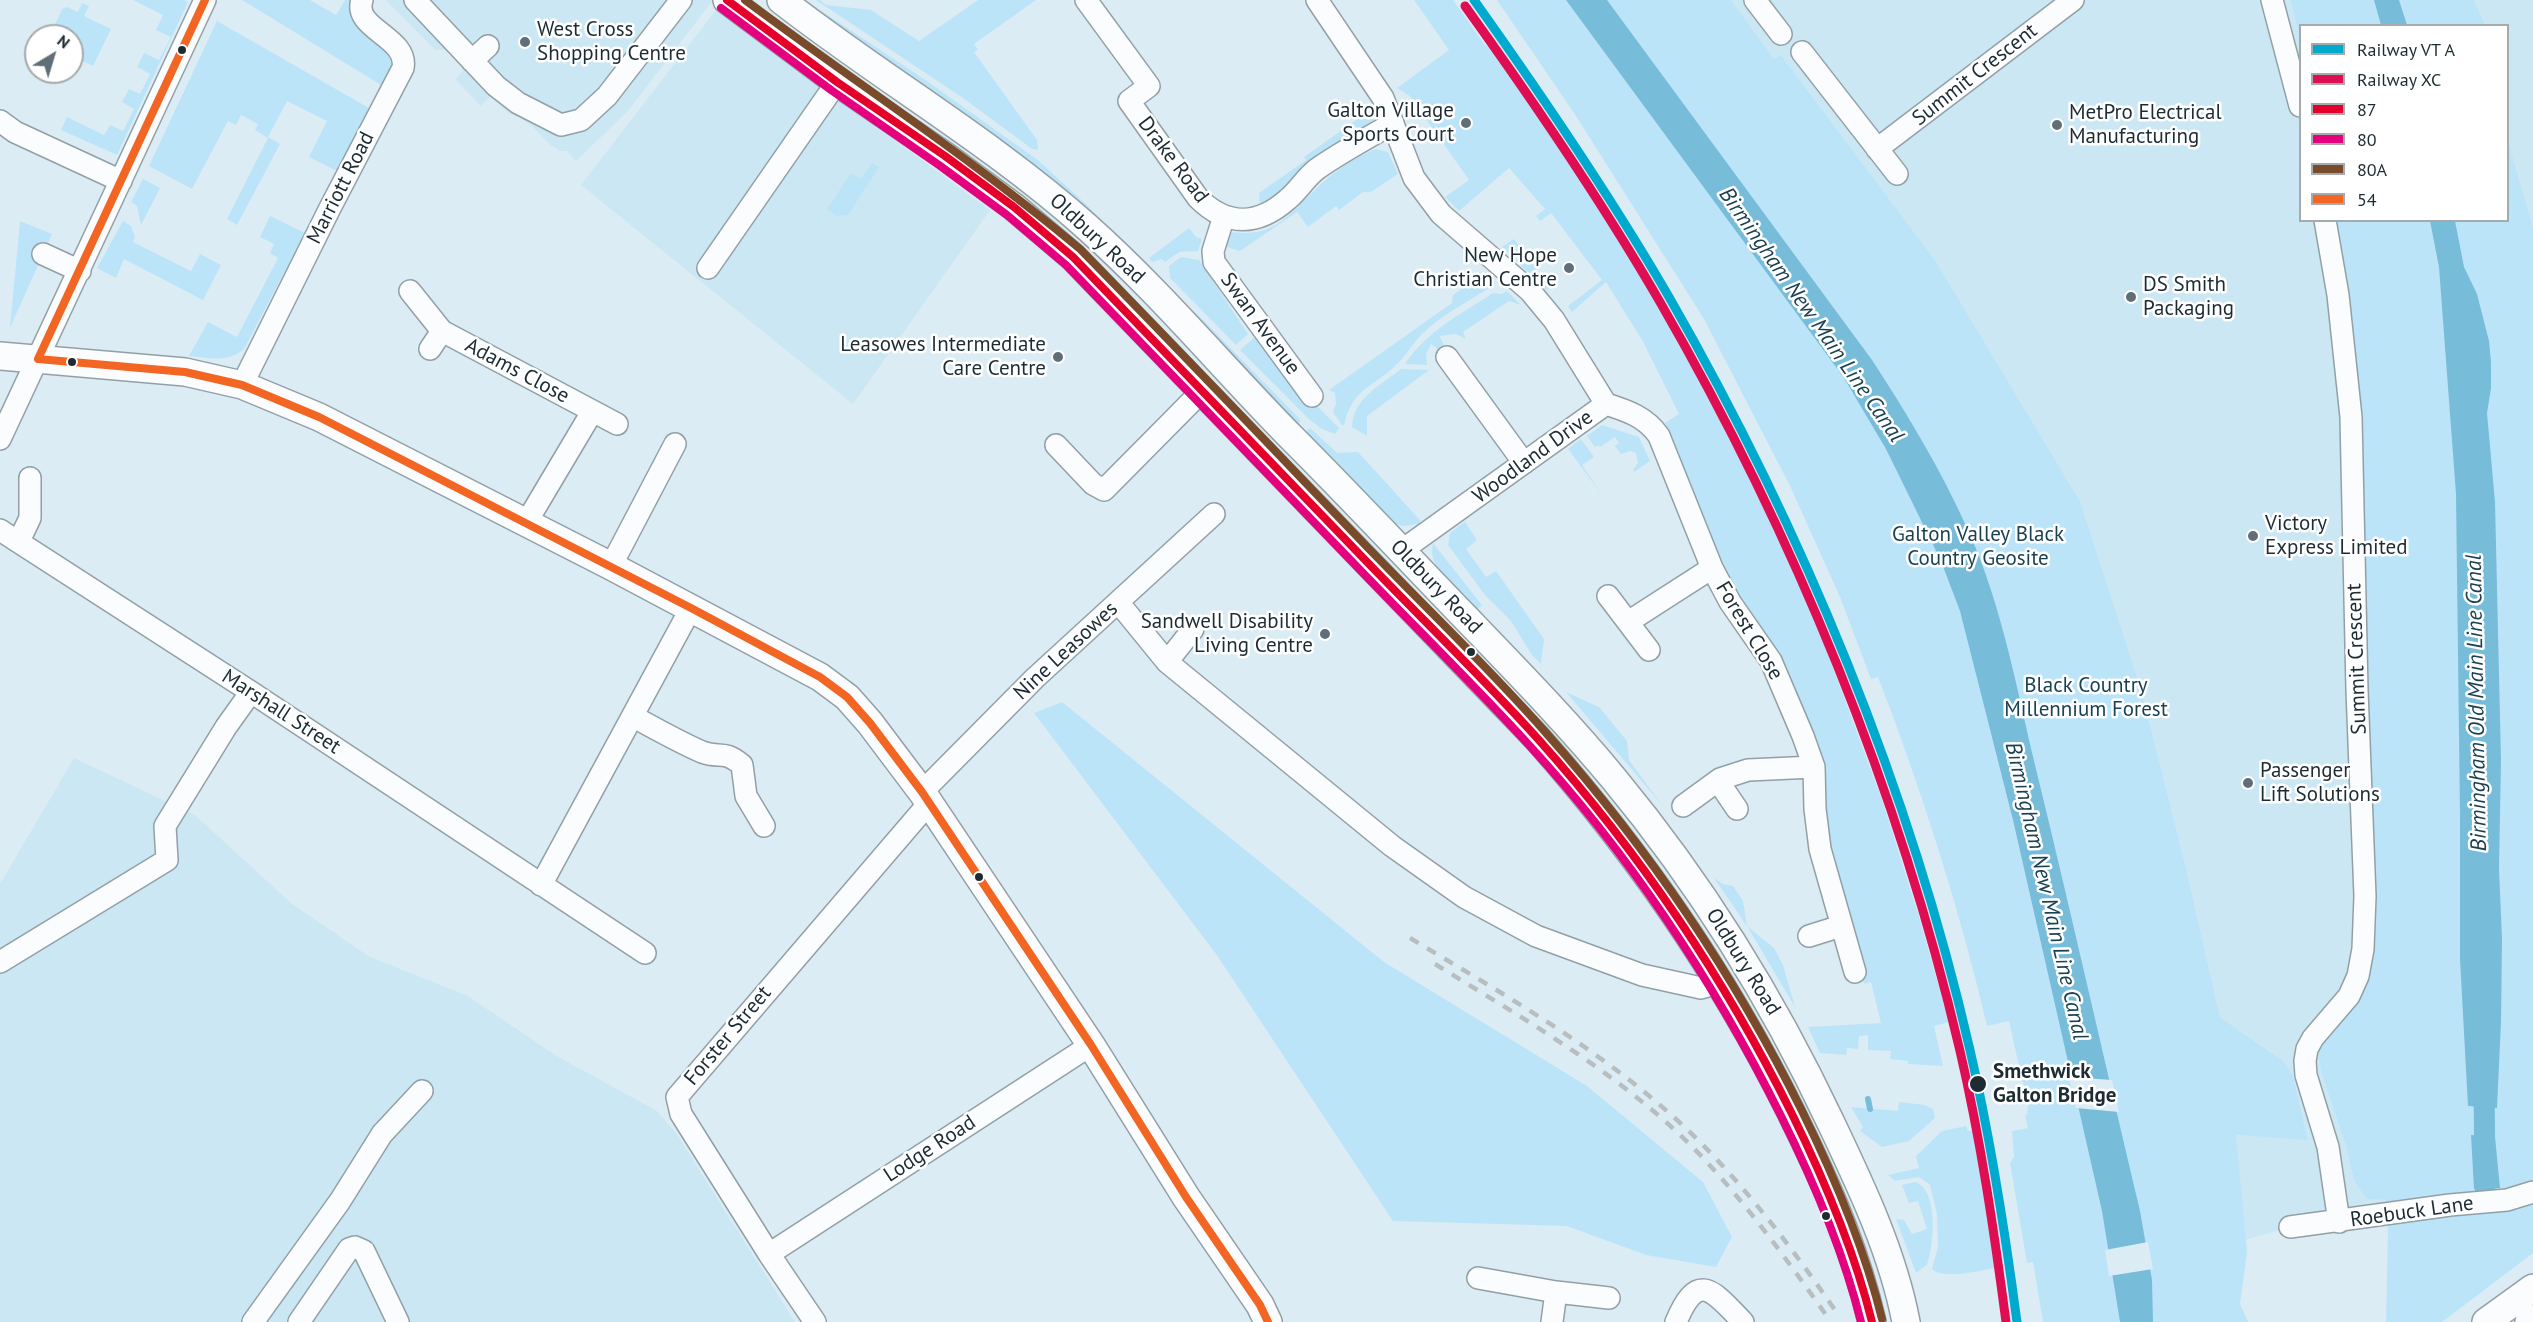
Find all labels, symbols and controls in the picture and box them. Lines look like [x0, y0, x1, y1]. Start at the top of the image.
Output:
place label: West Cross Shopping Centre [537, 17, 686, 67]
street label: Summit Crescent [1908, 18, 2042, 132]
north arrow [24, 24, 84, 84]
legend [2299, 24, 2509, 222]
text: N [54, 30, 74, 53]
marker: West Cross Shopping Centre [518, 35, 532, 49]
text: Railway VT A [2357, 38, 2455, 61]
unlabelled marker [176, 44, 188, 56]
text: Railway XC [2357, 68, 2441, 91]
place label: Galton Village Sports Court [1327, 98, 1454, 148]
text: 87 [2357, 98, 2377, 121]
place label: MetPro Electrical Manufacturing [2069, 100, 2222, 150]
street label: Drake Road [1132, 112, 1214, 208]
marker: Galton Village Sports Court [1459, 116, 1473, 130]
marker: MetPro Electrical Manufacturing [2050, 118, 2064, 132]
street label: Marriott Road [302, 128, 380, 248]
text: 80 [2357, 128, 2377, 151]
text: 80A [2357, 158, 2387, 181]
water label: Birmingham New Main Line Canal [1713, 183, 1909, 447]
street label: Oldbury Road [1044, 188, 1150, 290]
text: 54 [2357, 188, 2377, 211]
place label: New Hope Christian Centre [1413, 243, 1557, 293]
marker: New Hope Christian Centre [1562, 261, 1576, 275]
street label: Swan Avenue [1215, 268, 1305, 380]
place label: DS Smith Packaging [2143, 272, 2234, 322]
marker: DS Smith Packaging [2124, 290, 2138, 304]
place label: Leasowes Intermediate Care Centre [840, 332, 1046, 382]
street label: Adams Close [461, 333, 573, 409]
marker: Leasowes Intermediate Care Centre [1051, 350, 1065, 364]
unlabelled marker [66, 356, 78, 368]
street label: Woodland Drive [1468, 405, 1598, 509]
place label: Victory Express Limited [2265, 511, 2408, 561]
park label: Galton Valley Black Country Geosite [1892, 522, 2064, 572]
marker: Victory Express Limited [2246, 529, 2260, 543]
street label: Oldbury Road [1385, 535, 1487, 639]
water label: Birmingham Old Main Line Canal [2461, 554, 2493, 852]
street label: Forest Close [1710, 577, 1788, 685]
street label: Summit Crescent [2342, 583, 2372, 735]
street label: Nine Leasowes [1009, 596, 1123, 706]
place label: Sandwell Disability Living Centre [1141, 609, 1313, 659]
marker: Sandwell Disability Living Centre [1318, 627, 1332, 641]
unlabelled marker [1465, 646, 1477, 658]
street label: Marshall Street [217, 664, 345, 760]
park label: Black Country Millennium Forest [2004, 673, 2168, 723]
water label: Birmingham New Main Line Canal [1999, 739, 2093, 1043]
place label: Passenger Lift Solutions [2260, 758, 2380, 808]
marker: Passenger Lift Solutions [2241, 776, 2255, 790]
unlabelled marker [973, 871, 985, 883]
street label: Oldbury Road [1700, 904, 1786, 1020]
street label: Forster Street [679, 981, 777, 1091]
place label: Smethwick Galton Bridge [1993, 1059, 2116, 1109]
marker: Smethwick Galton Bridge [1968, 1074, 1988, 1094]
street label: Lodge Road [879, 1110, 981, 1188]
street label: Roebuck Lane [2349, 1191, 2475, 1233]
unlabelled marker [1820, 1210, 1832, 1222]

